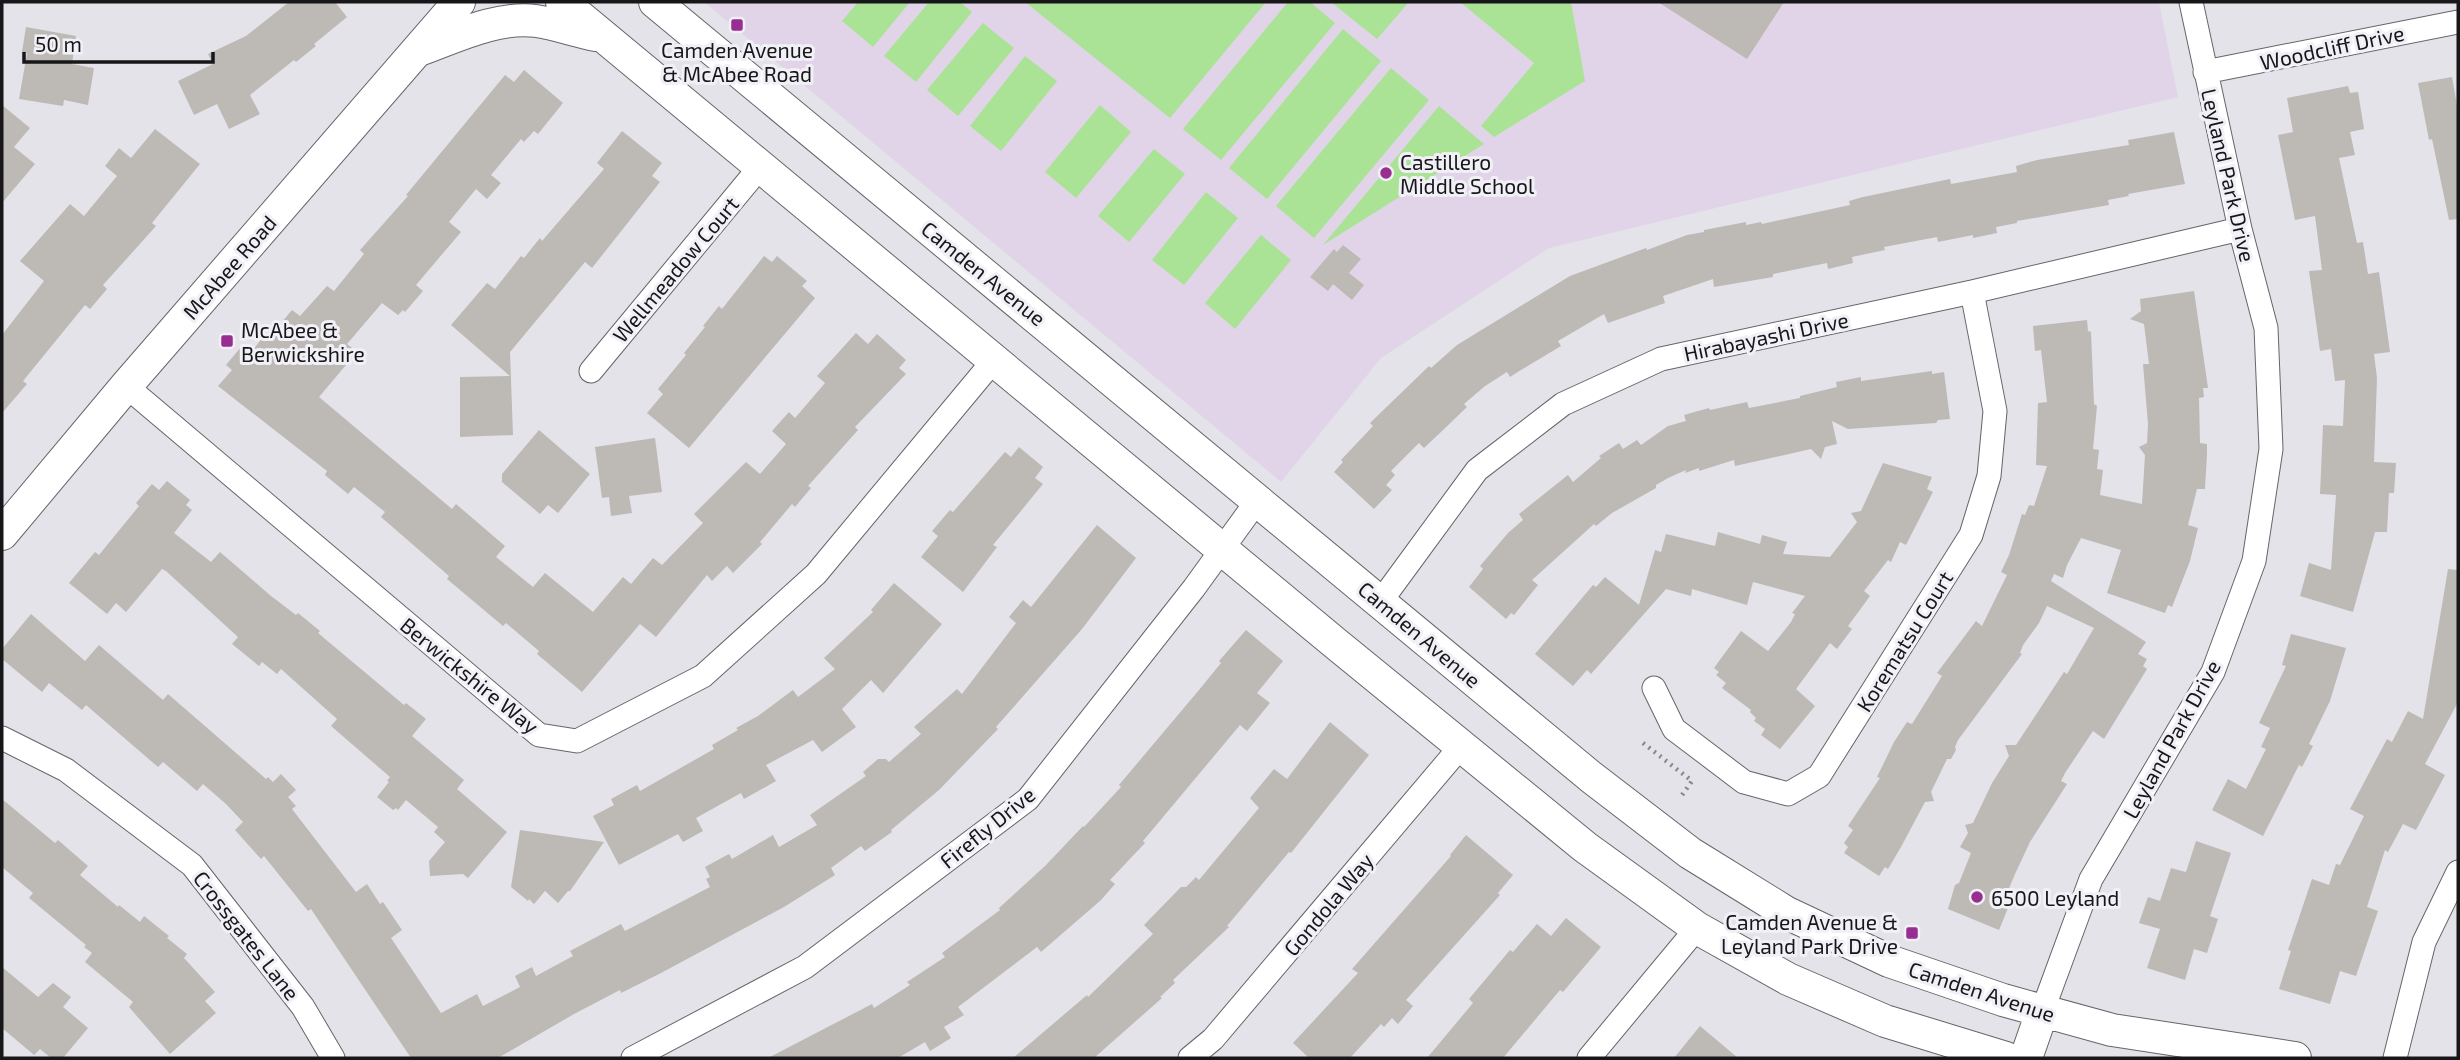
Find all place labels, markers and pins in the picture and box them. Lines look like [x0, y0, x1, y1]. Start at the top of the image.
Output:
marker: Camden Avenue & McAbee Road [729, 17, 745, 33]
place label: Camden Avenue & McAbee Road [661, 37, 813, 86]
place label: Castillero Middle School [1400, 149, 1535, 198]
marker: Castillero Middle School [1378, 165, 1394, 181]
place label: McAbee & Berwickshire [241, 317, 365, 366]
marker: McAbee & Berwickshire [219, 333, 235, 349]
place label: 6500 Leyland [1991, 885, 2119, 910]
marker: 6500 Leyland [1969, 889, 1985, 905]
place label: Camden Avenue & Leyland Park Drive [1721, 909, 1898, 958]
marker: Camden Avenue & Leyland Park Drive [1904, 925, 1920, 941]

